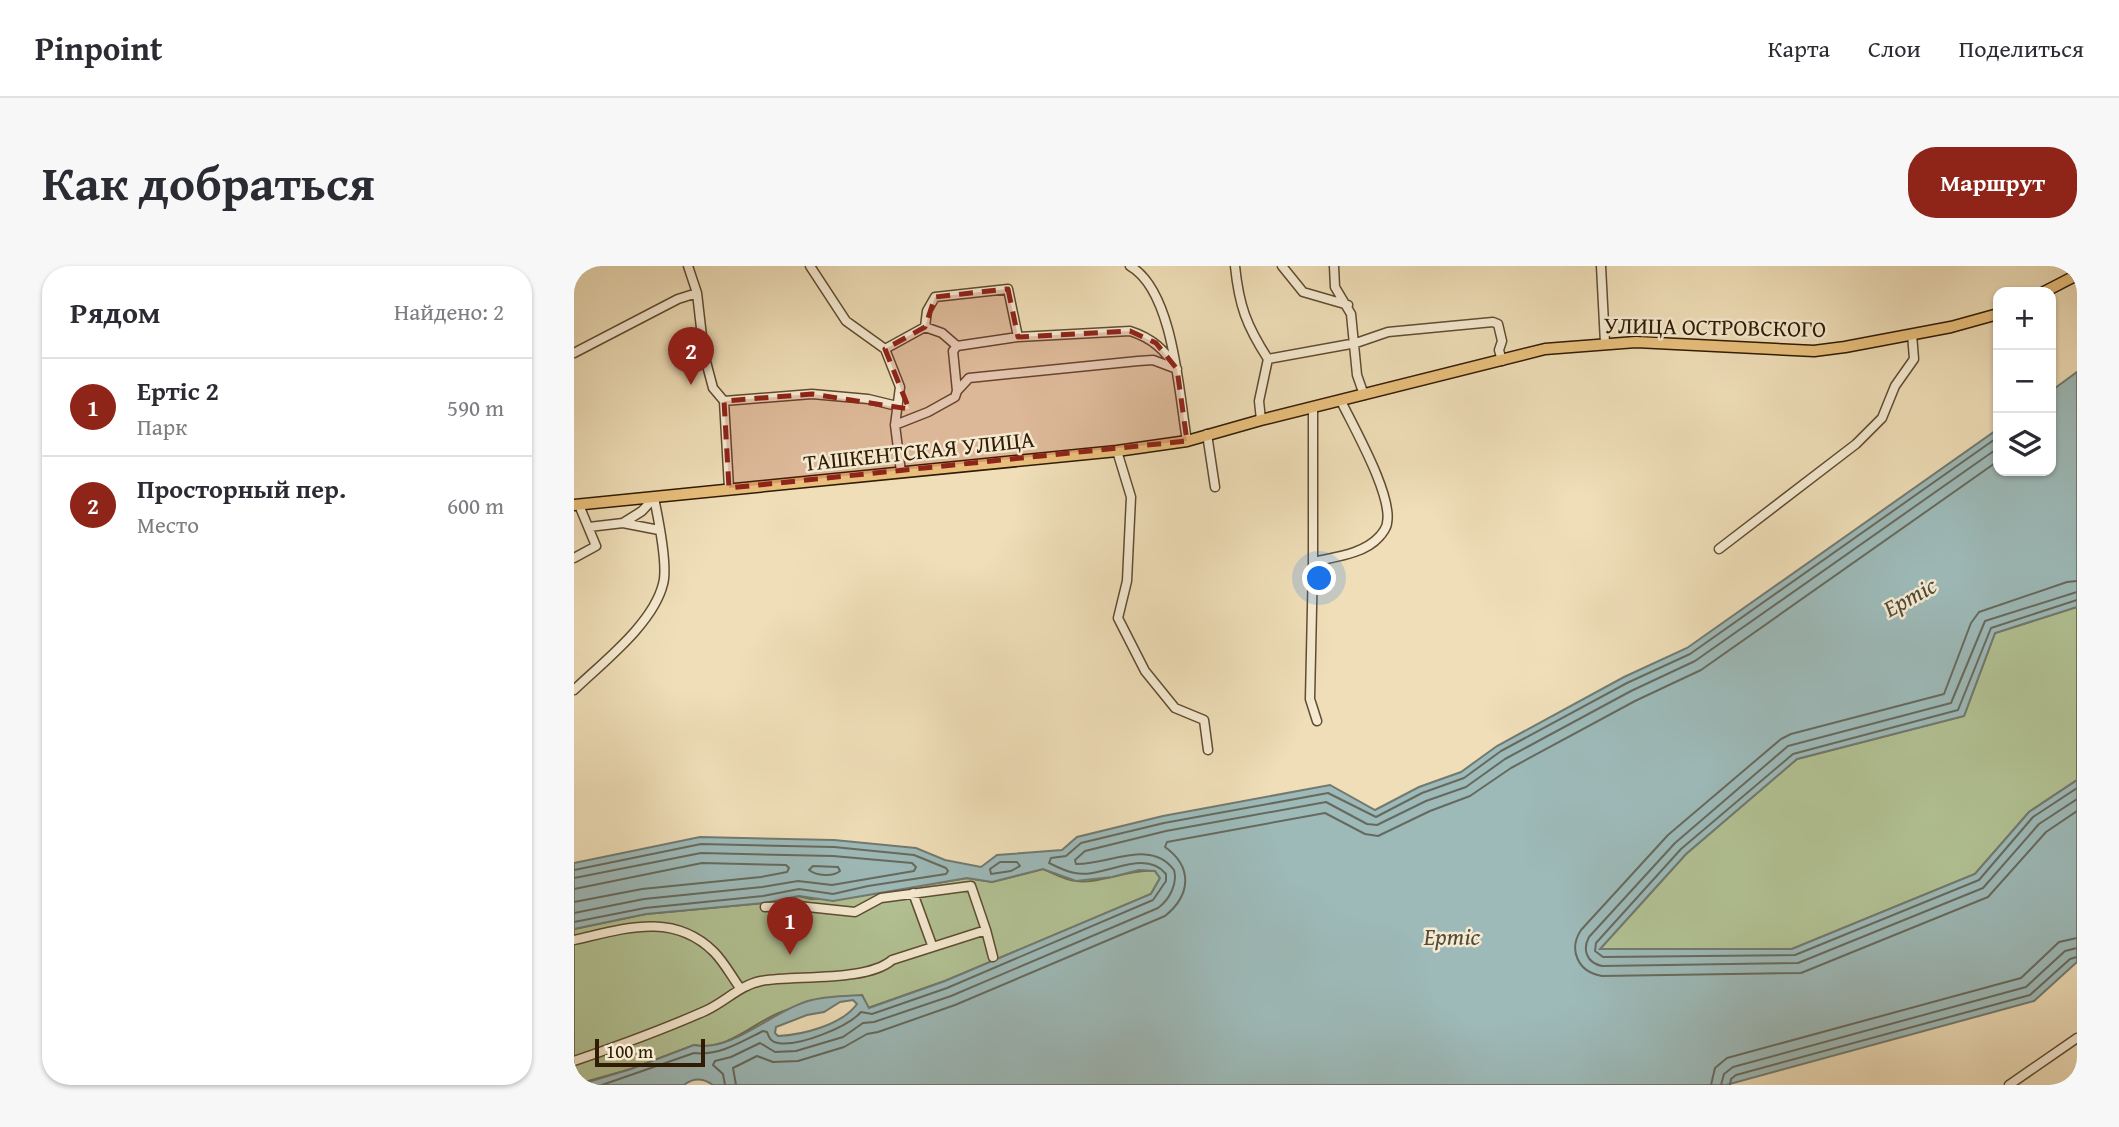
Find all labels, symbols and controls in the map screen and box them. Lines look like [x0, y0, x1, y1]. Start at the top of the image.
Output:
text: Pinpoint [35, 24, 162, 72]
text: Карта [1768, 31, 1830, 66]
text: Слои [1868, 31, 1921, 66]
text: Поделиться [1959, 31, 2084, 66]
text: Как добраться [42, 146, 375, 218]
button: Маршрут [1908, 147, 2077, 218]
map controls [1993, 287, 2056, 476]
button: + [1993, 287, 2056, 350]
text: Рядом [70, 290, 161, 334]
text: Найдено: 2 [394, 295, 504, 328]
street label: УЛИЦА ОСТРОВСКОГО [1604, 308, 1826, 345]
pin: 2 [668, 327, 714, 385]
button: − [1993, 350, 2056, 413]
text: Ертіс 2 [137, 371, 219, 410]
text: 1 [87, 391, 99, 424]
text: 590 m [447, 391, 504, 424]
text: Парк [137, 410, 187, 443]
button: layers [1993, 413, 2056, 476]
street label: ТАШКЕНТСКАЯ УЛИЦА [802, 422, 1036, 479]
text: Просторный пер. [137, 469, 346, 508]
text: 2 [87, 489, 99, 522]
text: 600 m [447, 489, 504, 522]
text: Место [137, 508, 199, 541]
your location [1302, 561, 1336, 595]
water label: Ертіс [1876, 567, 1943, 626]
pin: 1 [767, 897, 813, 955]
water label: Ертіс [1423, 919, 1481, 954]
scale bar [595, 1036, 705, 1068]
text: 100 m [606, 1037, 653, 1065]

